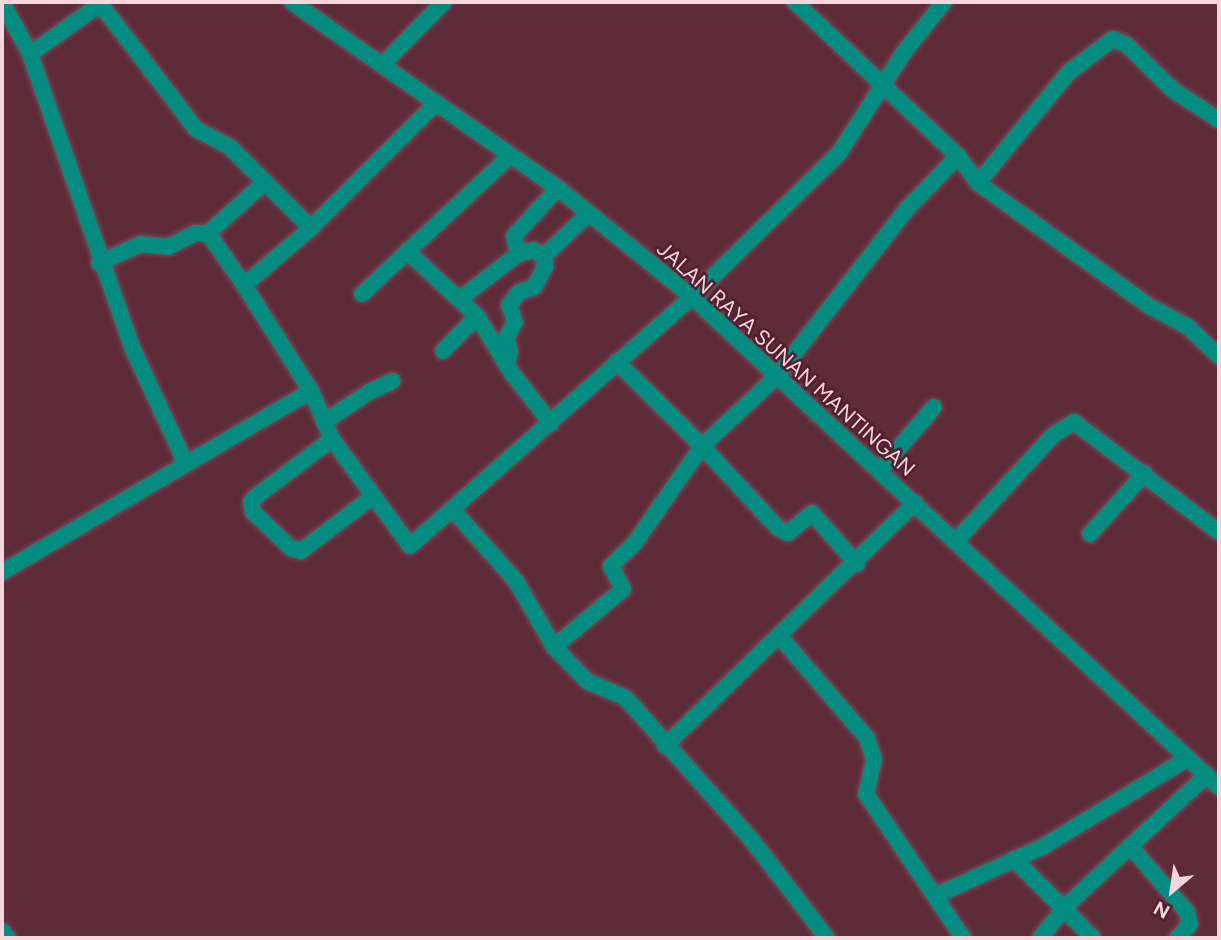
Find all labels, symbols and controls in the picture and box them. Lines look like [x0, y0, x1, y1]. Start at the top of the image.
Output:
street label: JALAN RAYA SUNAN MANTINGAN [652, 236, 920, 482]
north arrow [1137, 856, 1207, 926]
text: N [1150, 896, 1174, 923]

